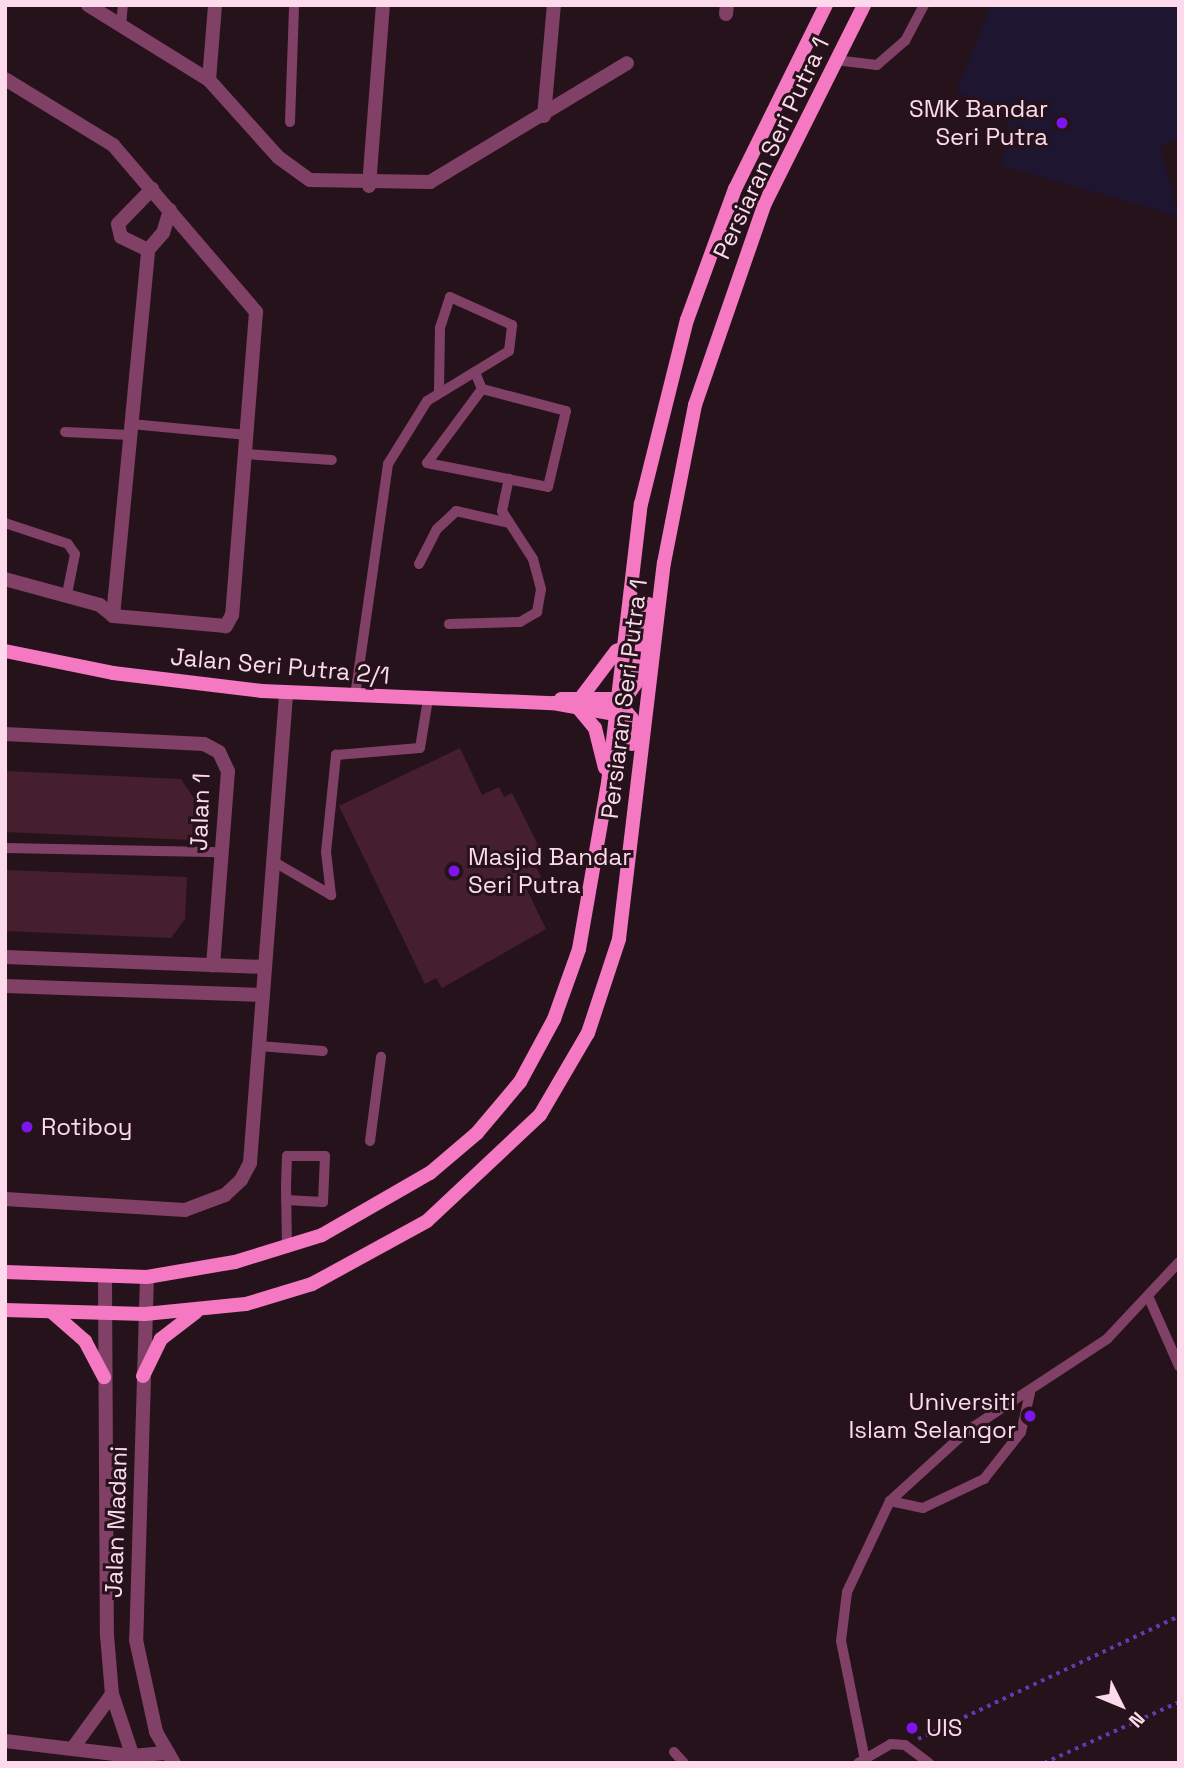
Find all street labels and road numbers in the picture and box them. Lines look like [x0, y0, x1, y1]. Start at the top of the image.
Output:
street label: Persiaran Seri Putra 1 [707, 32, 835, 264]
street label: Persiaran Seri Putra 1 [595, 577, 653, 821]
street label: Jalan Seri Putra 2/1 [169, 642, 391, 690]
street label: Jalan 1 [184, 773, 216, 851]
street label: Jalan Madani [99, 1446, 133, 1598]

